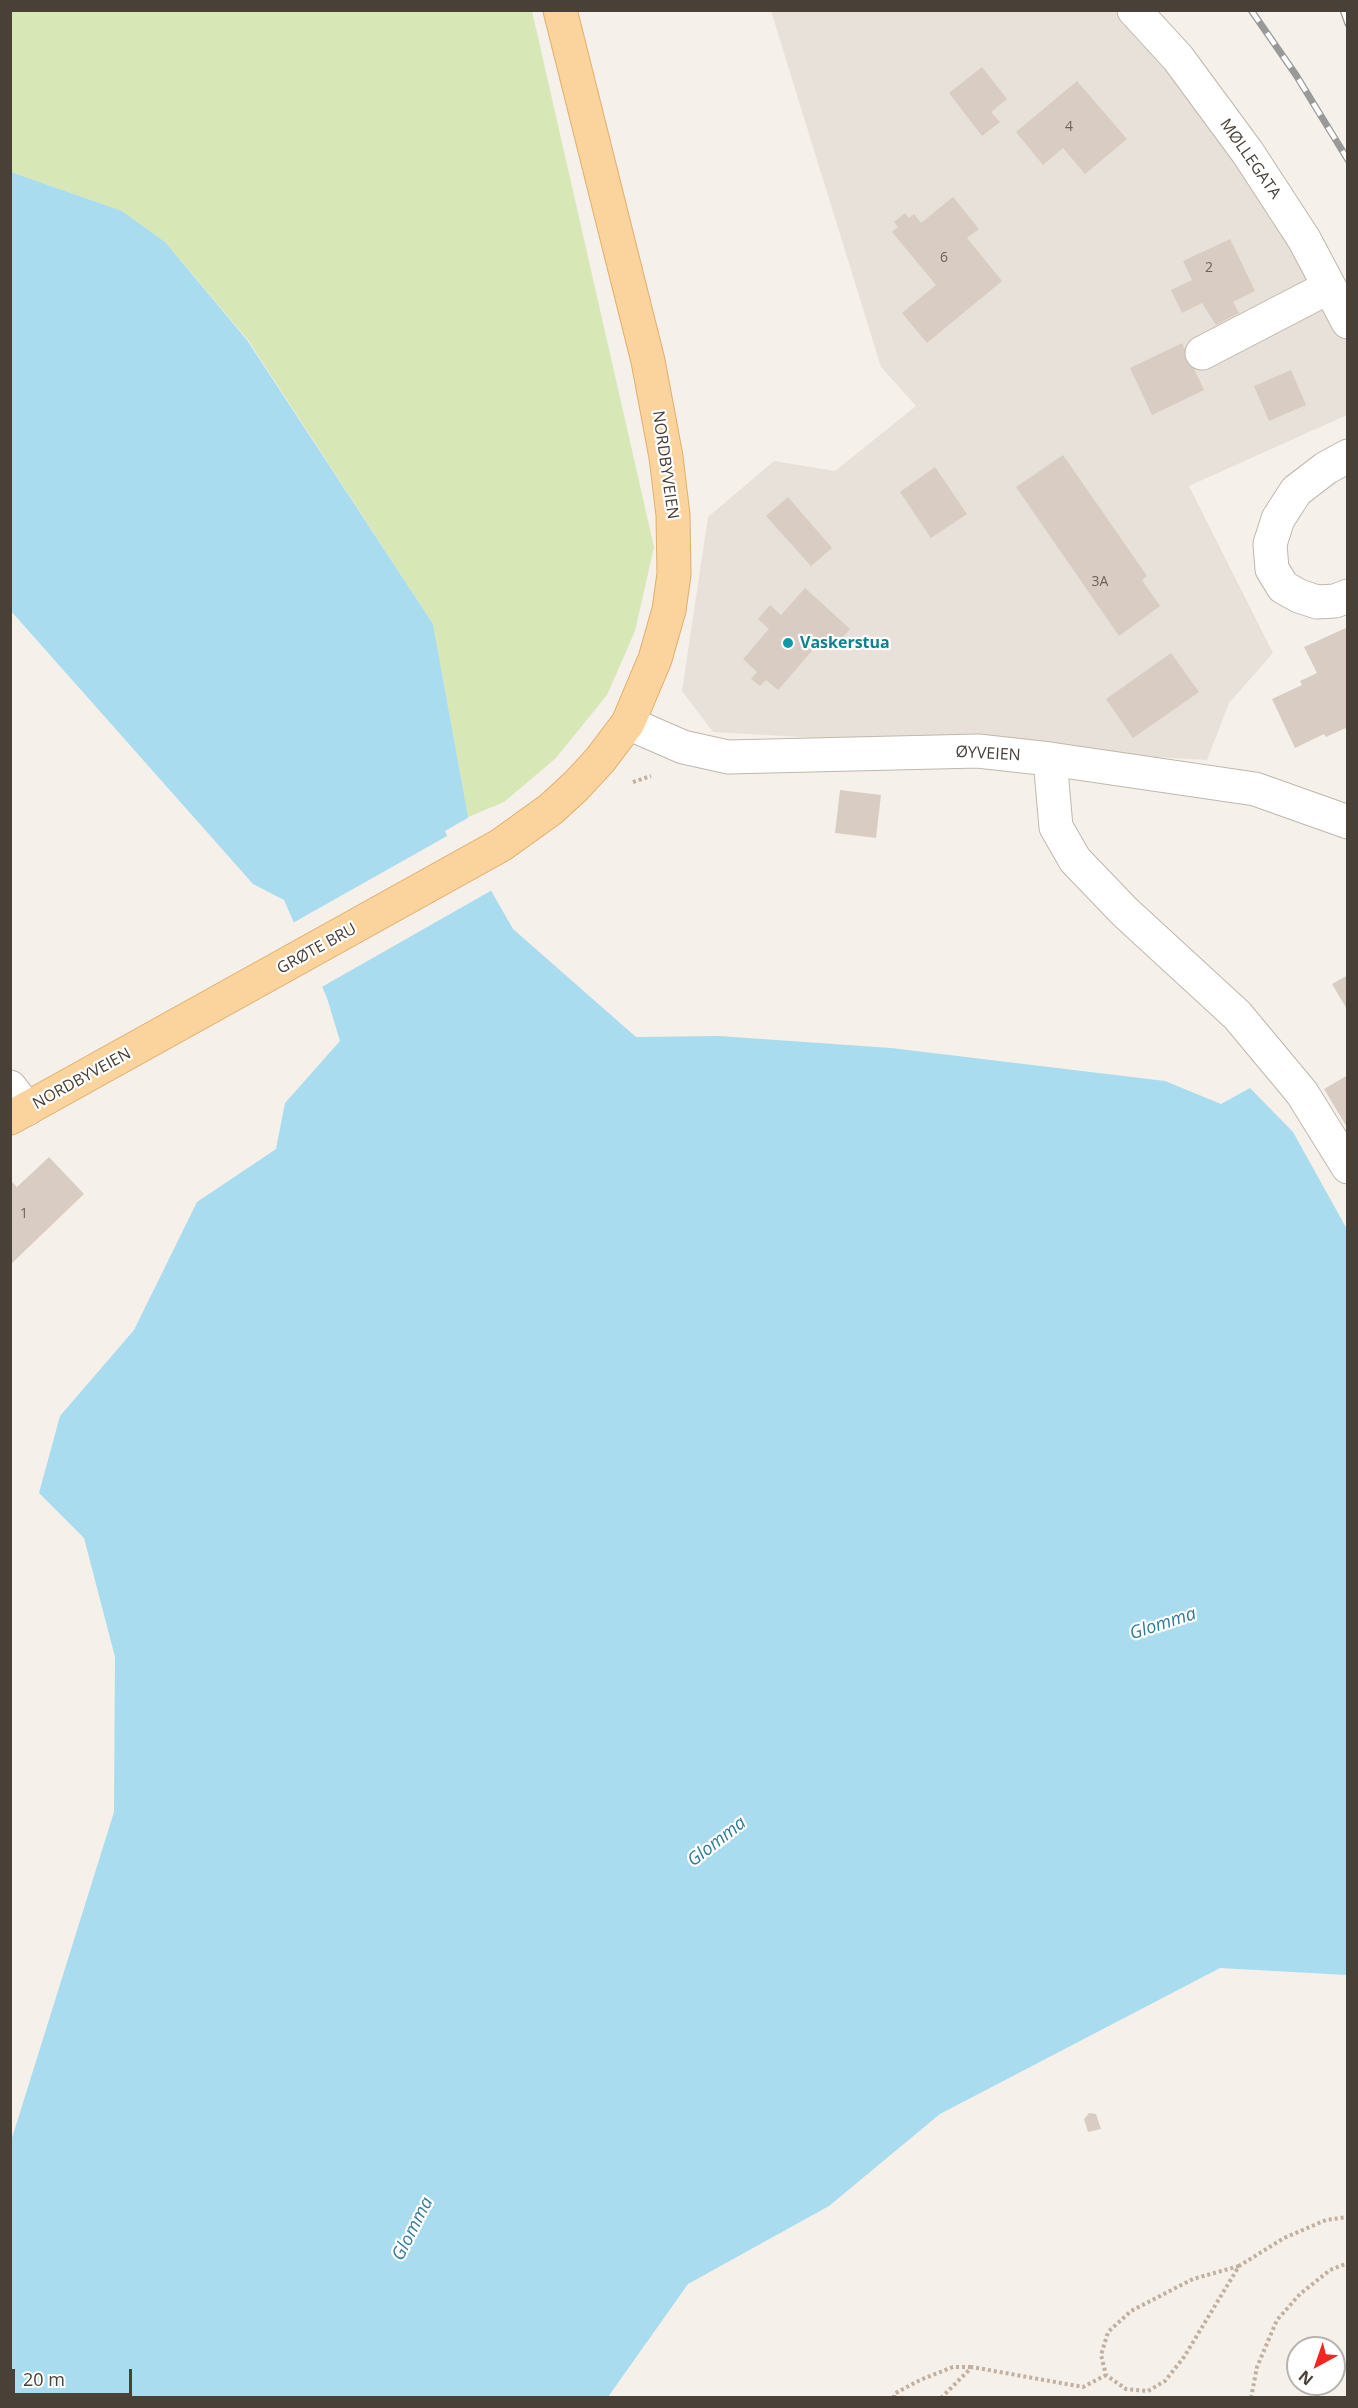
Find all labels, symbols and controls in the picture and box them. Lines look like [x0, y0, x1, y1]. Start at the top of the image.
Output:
street label: MØLLEGATA [1215, 115, 1285, 203]
house number: 4 [1065, 119, 1073, 135]
house number: 6 [940, 250, 948, 266]
house number: 2 [1205, 260, 1213, 276]
street label: NORDBYVEIEN [648, 410, 682, 520]
house number: 3A [1092, 574, 1108, 590]
place label: Vaskerstua [800, 633, 890, 653]
marker: Vaskerstua [781, 636, 795, 650]
street label: ØYVEIEN [955, 743, 1021, 765]
street label: GRØTE BRU [274, 919, 360, 979]
street label: NORDBYVEIEN [30, 1044, 134, 1114]
house number: 1 [20, 1206, 28, 1222]
water label: Glomma [1127, 1603, 1199, 1645]
water label: Glomma [683, 1812, 751, 1872]
water label: Glomma [388, 2194, 438, 2264]
north arrow [1286, 2336, 1346, 2396]
scale bar [15, 2357, 135, 2395]
text: N [1294, 2366, 1318, 2391]
text: 20 m [23, 2367, 65, 2391]

